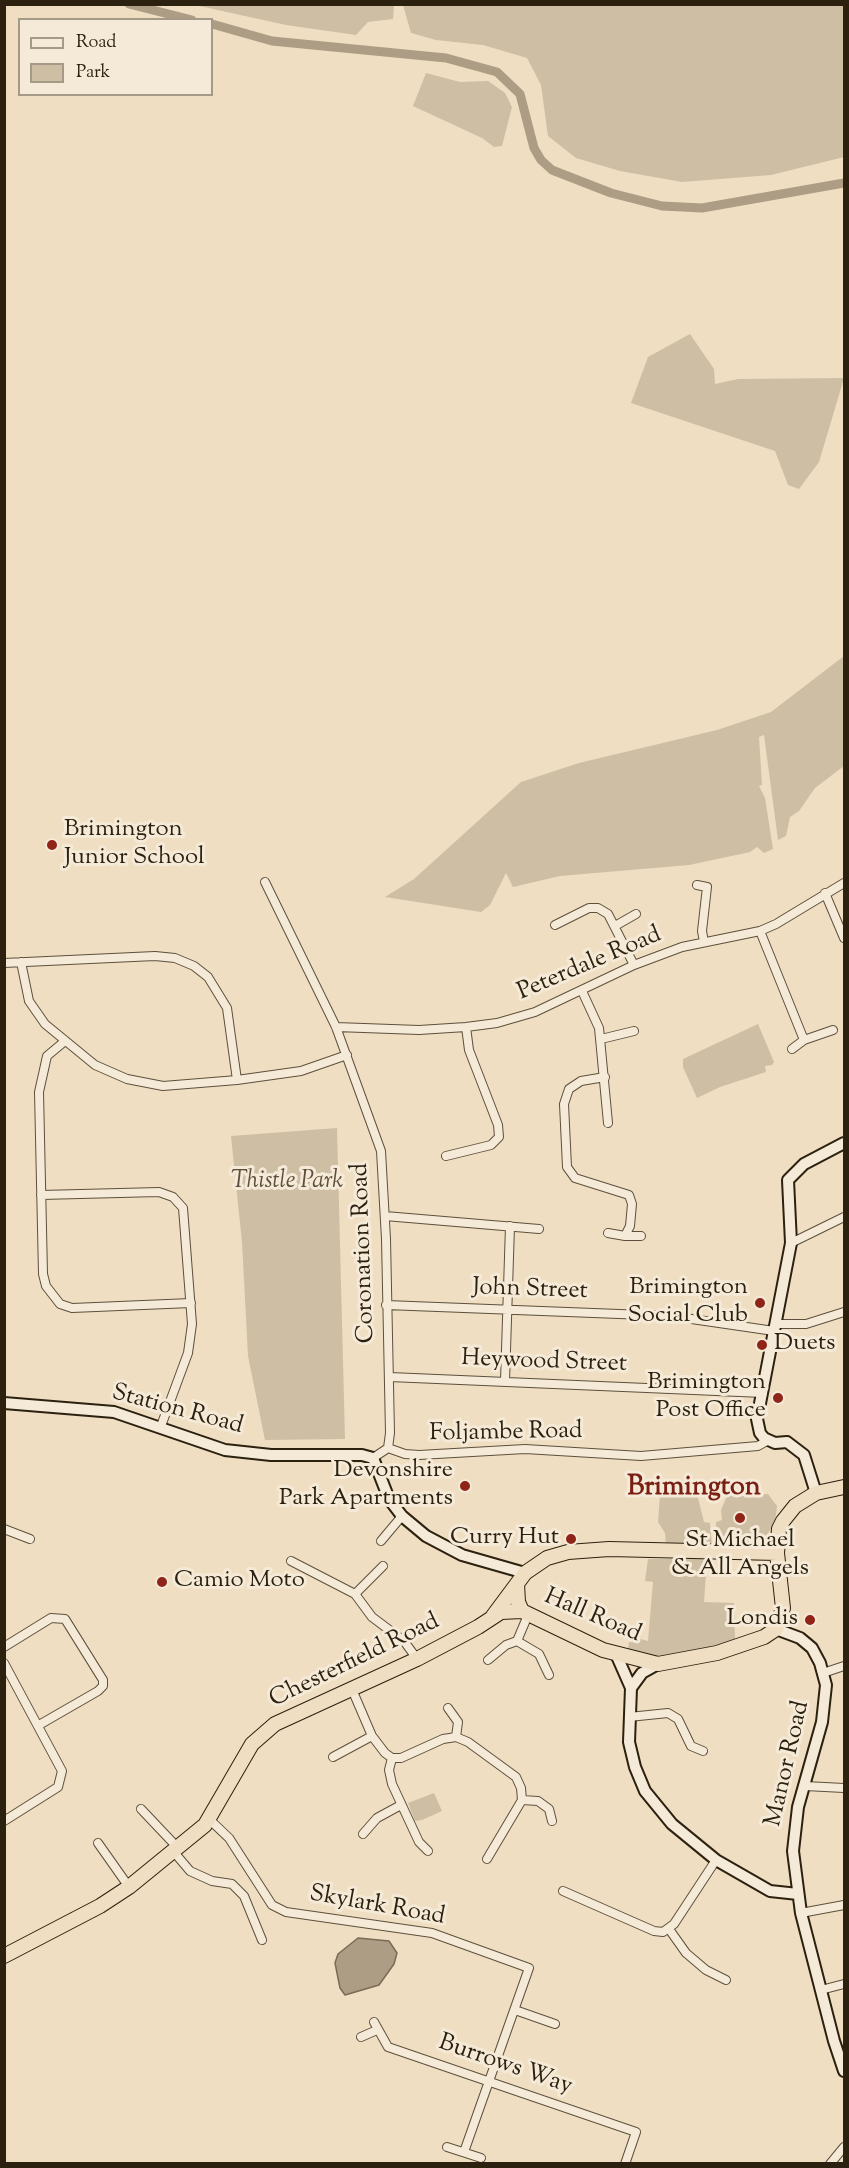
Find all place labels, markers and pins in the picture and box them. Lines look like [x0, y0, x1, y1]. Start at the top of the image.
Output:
place label: Brimington Junior School [64, 817, 205, 873]
marker: Brimington Junior School [45, 838, 59, 852]
place label: Brimington Social Club [627, 1275, 748, 1331]
marker: Brimington Social Club [753, 1296, 767, 1310]
place label: Duets [774, 1331, 836, 1359]
marker: Duets [755, 1338, 769, 1352]
place label: Brimington Post Office [647, 1370, 766, 1426]
marker: Brimington Post Office [771, 1391, 785, 1405]
place label: Devonshire Park Apartments [279, 1458, 453, 1514]
marker: Devonshire Park Apartments [458, 1479, 472, 1493]
marker: St Michael & All Angels [733, 1511, 747, 1525]
place label: Curry Hut [450, 1525, 559, 1553]
place label: St Michael & All Angels [671, 1528, 809, 1584]
marker: Curry Hut [564, 1532, 578, 1546]
place label: Camio Moto [174, 1568, 305, 1596]
marker: Camio Moto [155, 1575, 169, 1589]
place label: Londis [727, 1606, 798, 1634]
marker: Londis [803, 1613, 817, 1627]

